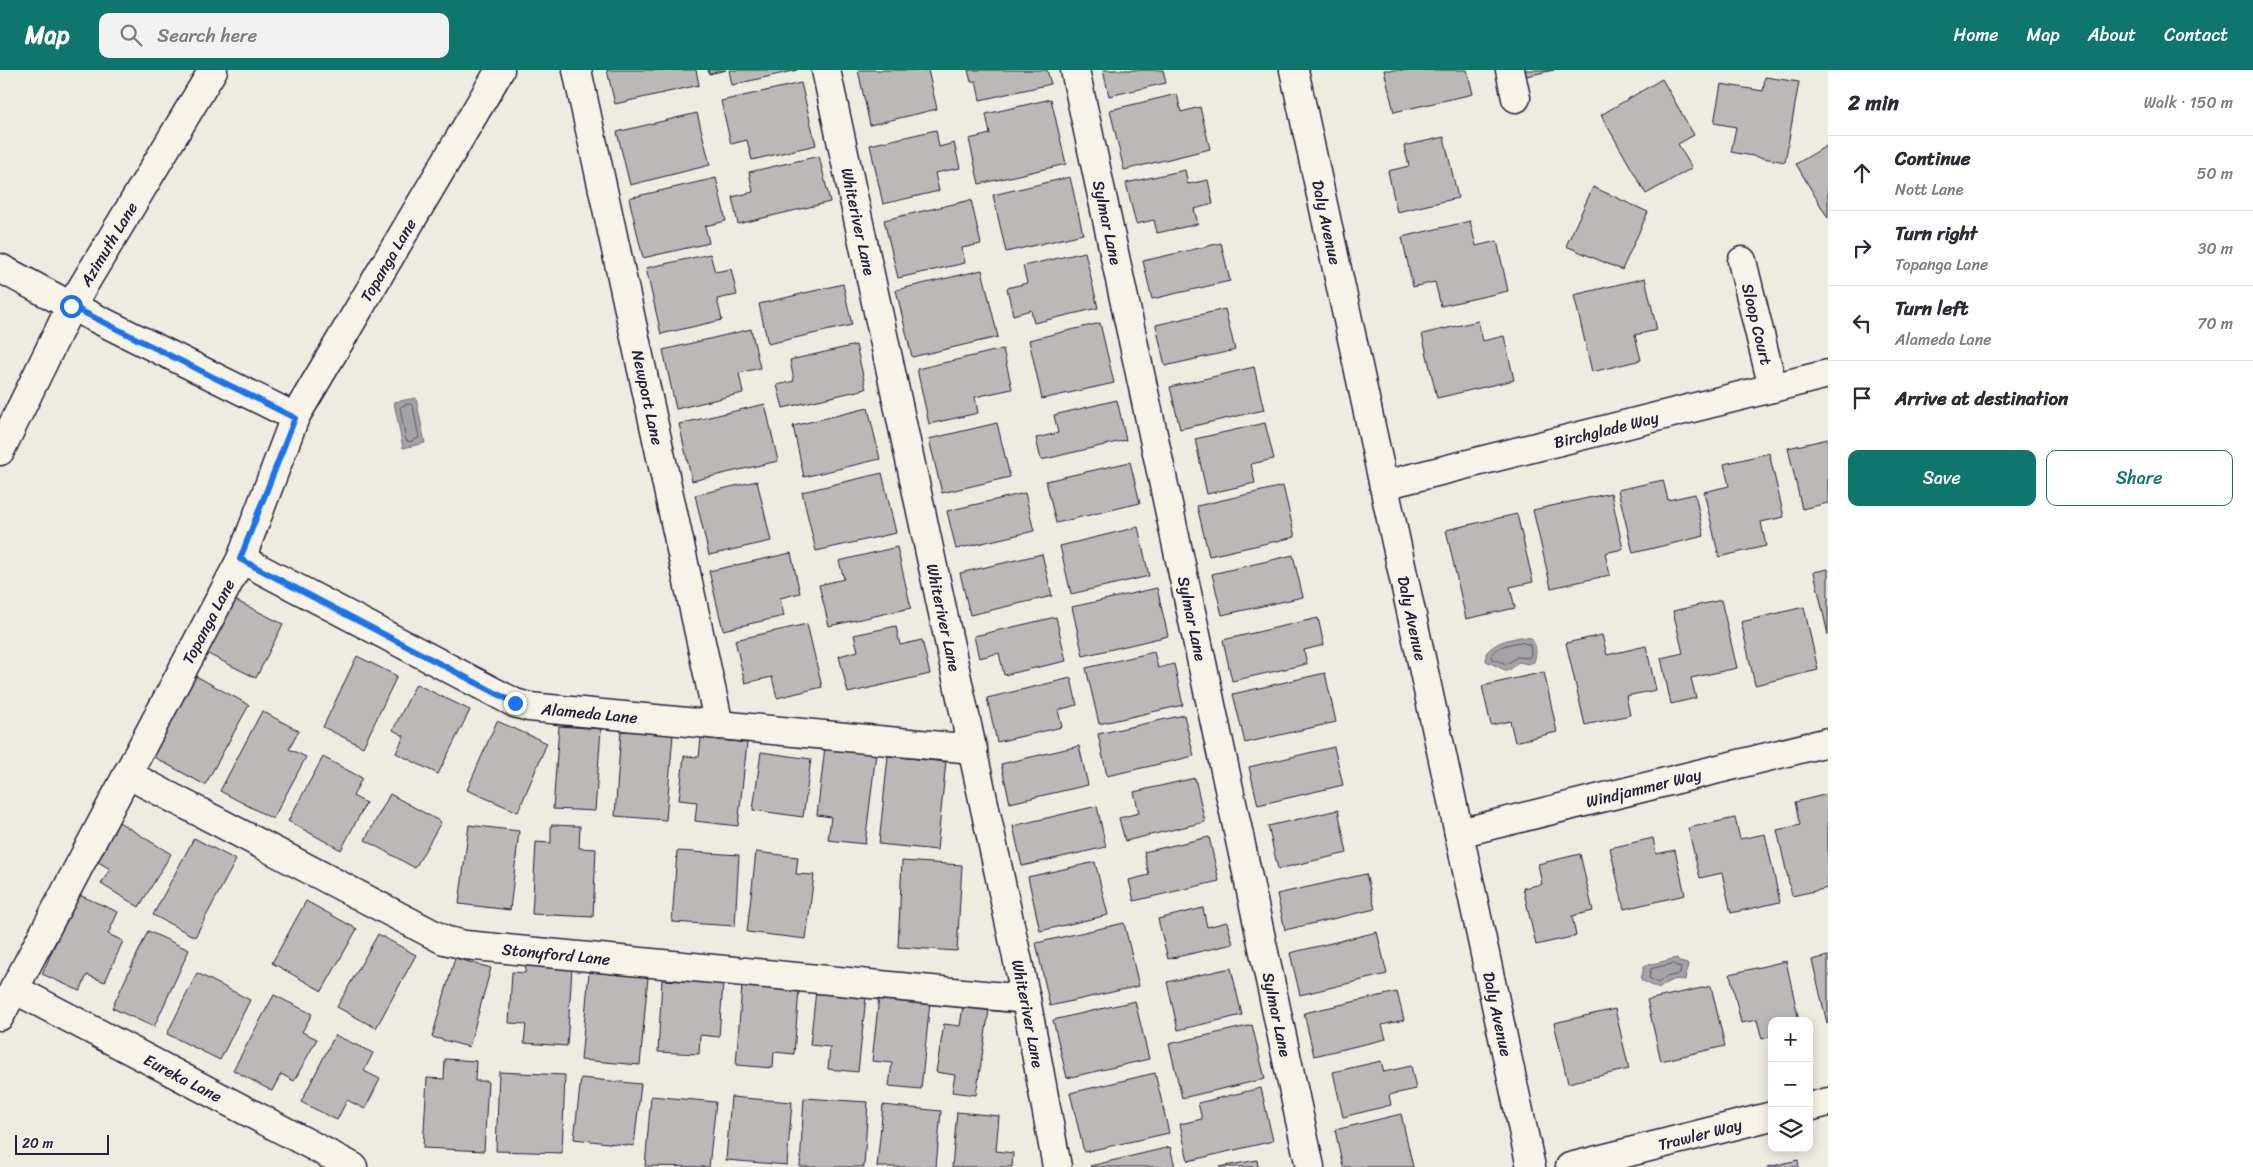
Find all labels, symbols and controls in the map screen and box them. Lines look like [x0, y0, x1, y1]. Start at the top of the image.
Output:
search box [99, 13, 449, 58]
text: Map [25, 14, 69, 56]
text: Search here [157, 19, 257, 52]
text: Home [1954, 19, 1999, 51]
text: Map [2027, 19, 2060, 51]
text: About [2088, 19, 2136, 51]
text: Contact [2164, 19, 2228, 51]
icon: search [117, 21, 145, 49]
text: 2 min [1848, 84, 1899, 122]
text: Walk · 150 m [2144, 88, 2233, 117]
text: Continue [1895, 142, 1971, 175]
icon: ahead [1848, 159, 1876, 187]
text: 50 m [2197, 159, 2233, 188]
street label: Whiteriver Lane [832, 165, 884, 279]
text: Nott Lane [1895, 175, 1963, 204]
street label: Daly Avenue [1303, 177, 1350, 268]
street label: Sylmar Lane [1084, 178, 1130, 268]
street label: Azimuth Lane [71, 196, 146, 293]
street label: Topanga Lane [352, 213, 424, 308]
text: Turn right [1895, 217, 1977, 250]
icon: right [1848, 234, 1876, 262]
text: 30 m [2198, 234, 2233, 263]
text: Topanga Lane [1895, 250, 1988, 279]
street label: Sloop Court [1733, 280, 1781, 368]
text: Turn left [1895, 292, 1968, 325]
route start [60, 295, 83, 318]
icon: left [1848, 309, 1876, 337]
text: 70 m [2197, 309, 2233, 338]
text: Alameda Lane [1895, 325, 1992, 354]
street label: Newport Lane [623, 347, 672, 448]
text: Arrive at destination [1895, 382, 2068, 415]
icon: arrive [1848, 384, 1876, 412]
street label: Birchglade Way [1551, 403, 1662, 457]
button: Save [1848, 450, 2036, 506]
button: Share [2046, 450, 2233, 506]
street label: Whiteriver Lane [918, 561, 969, 674]
street label: Daly Avenue [1389, 573, 1435, 664]
street label: Topanga Lane [174, 574, 243, 670]
street label: Sylmar Lane [1169, 574, 1215, 664]
route end [504, 692, 527, 715]
street label: Alameda Lane [539, 694, 639, 732]
street label: Windjammer Way [1583, 760, 1705, 816]
street label: Stonyford Lane [501, 935, 612, 974]
street label: Whiteriver Lane [1003, 957, 1052, 1070]
street label: Daly Avenue [1474, 969, 1521, 1060]
street label: Sylmar Lane [1254, 970, 1300, 1060]
map controls [1768, 1017, 1813, 1152]
button: + [1768, 1017, 1813, 1062]
street label: Eureka Lane [138, 1046, 227, 1111]
button: − [1768, 1062, 1813, 1107]
button: layers [1768, 1107, 1813, 1152]
street label: Trawler Way [1655, 1110, 1746, 1159]
text: 20 m [22, 1131, 53, 1156]
scale bar [15, 1132, 109, 1155]

